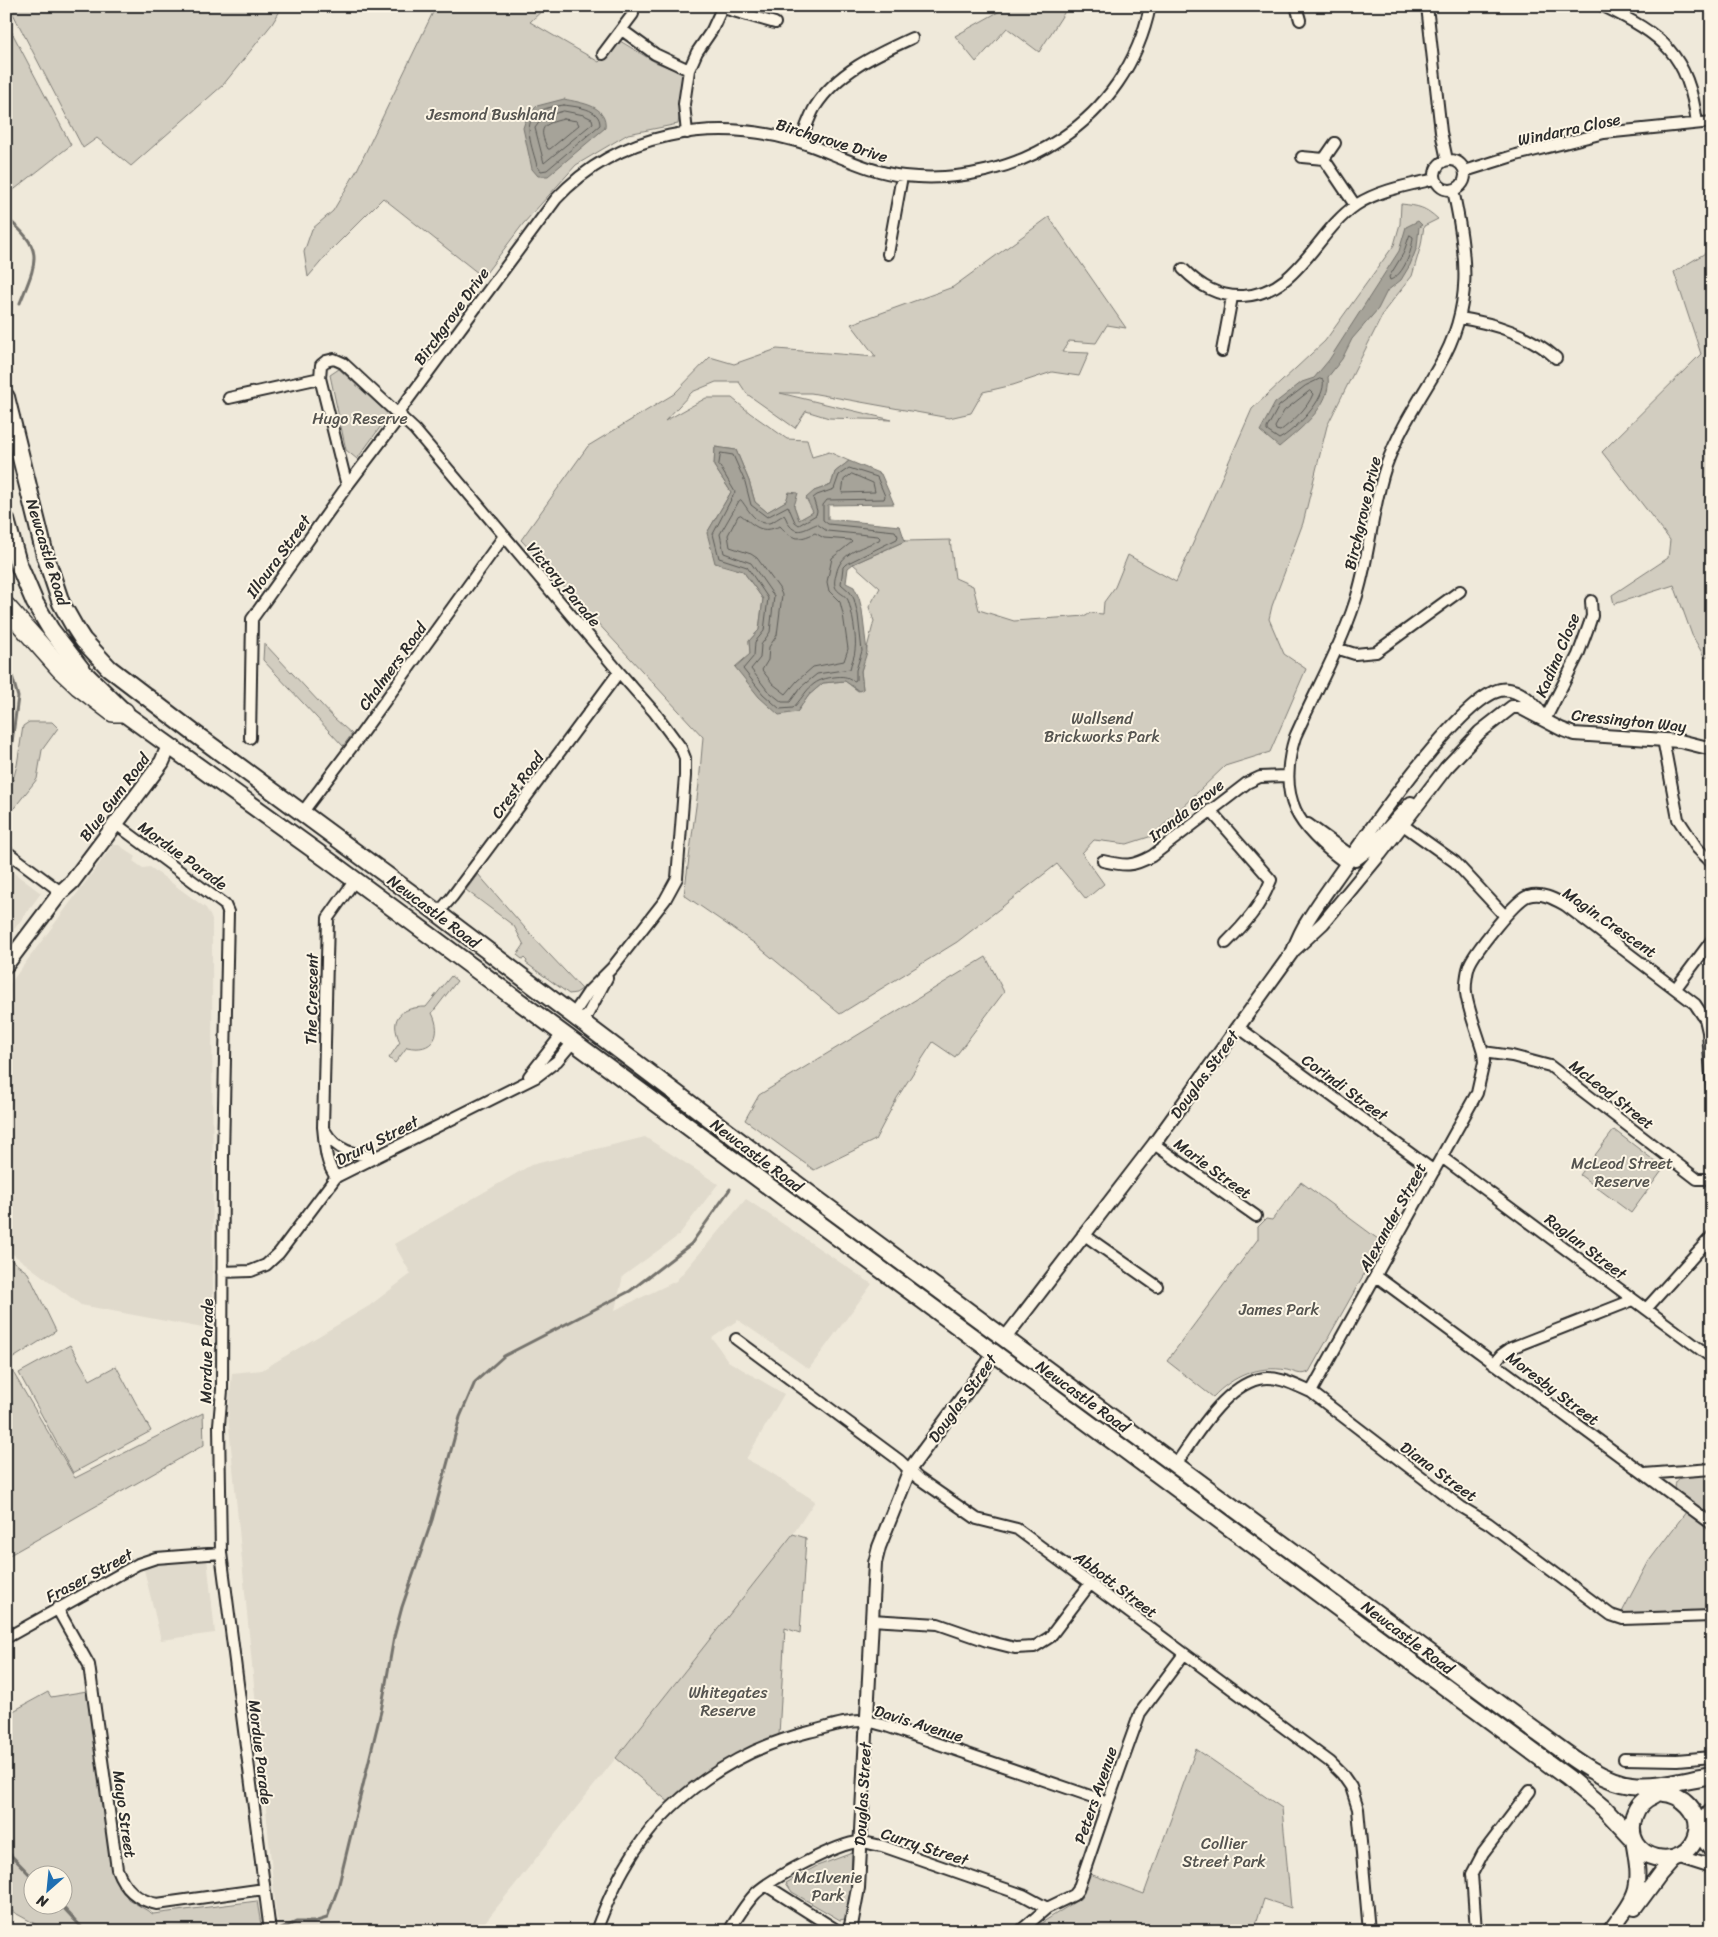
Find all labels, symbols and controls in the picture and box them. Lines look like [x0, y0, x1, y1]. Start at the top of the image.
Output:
park label: Jesmond Bushland [426, 100, 557, 129]
street label: Windarra Close [1515, 104, 1623, 155]
street label: Birchgrove Drive [772, 110, 891, 171]
street label: Birchgrove Drive [406, 261, 497, 372]
park label: Hugo Reserve [312, 404, 408, 433]
street label: Birchgrove Drive [1335, 453, 1390, 573]
street label: Newcastle Road [17, 495, 78, 611]
street label: Illoura Street [237, 508, 319, 605]
street label: Victory Parade [519, 535, 608, 634]
street label: Kadina Close [1527, 608, 1588, 702]
street label: Chalmers Road [350, 615, 436, 717]
street label: Cressington Way [1570, 700, 1689, 741]
park label: Wallsend Brickworks Park [1044, 704, 1160, 751]
street label: Crest Road [483, 744, 553, 825]
street label: Blue Gum Road [71, 746, 158, 848]
street label: Iranda Grove [1141, 771, 1231, 850]
street label: Mordue Parade [132, 813, 234, 898]
street label: Newcastle Road [381, 867, 488, 957]
street label: Magin Crescent [1556, 879, 1663, 966]
street label: The Crescent [296, 952, 327, 1045]
street label: Douglas Street [1162, 1023, 1247, 1125]
street label: Corindi Street [1295, 1046, 1395, 1129]
street label: McLeod Street [1563, 1052, 1661, 1137]
street label: Drury Street [330, 1107, 424, 1174]
street label: Newcastle Road [704, 1111, 811, 1201]
street label: Marie Street [1167, 1130, 1258, 1207]
park label: McLeod Street Reserve [1571, 1149, 1673, 1196]
street label: Alexander Street [1350, 1157, 1435, 1278]
street label: Raglan Street [1538, 1206, 1634, 1288]
park label: James Park [1238, 1295, 1320, 1324]
street label: Mordue Parade [191, 1298, 222, 1404]
street label: Moresby Street [1499, 1343, 1606, 1433]
street label: Douglas Street [920, 1347, 1005, 1449]
street label: Newcastle Road [1029, 1352, 1137, 1442]
street label: Diana Street [1394, 1433, 1484, 1510]
street label: Fraser Street [40, 1540, 139, 1611]
street label: Abbott Street [1067, 1542, 1164, 1626]
street label: Newcastle Road [1355, 1593, 1462, 1683]
park label: Whitegates Reserve [688, 1678, 768, 1725]
street label: Davis Avenue [871, 1696, 967, 1751]
street label: Mordue Parade [240, 1698, 281, 1806]
street label: Douglas Street [845, 1741, 880, 1847]
street label: Peters Avenue [1065, 1742, 1126, 1848]
street label: Mayo Street [104, 1768, 145, 1860]
street label: Curry Street [877, 1819, 973, 1874]
park label: Collier Street Park [1182, 1829, 1266, 1876]
park label: McIlvenie Park [794, 1863, 862, 1910]
north arrow [22, 1864, 72, 1914]
text: N [32, 1888, 53, 1915]

